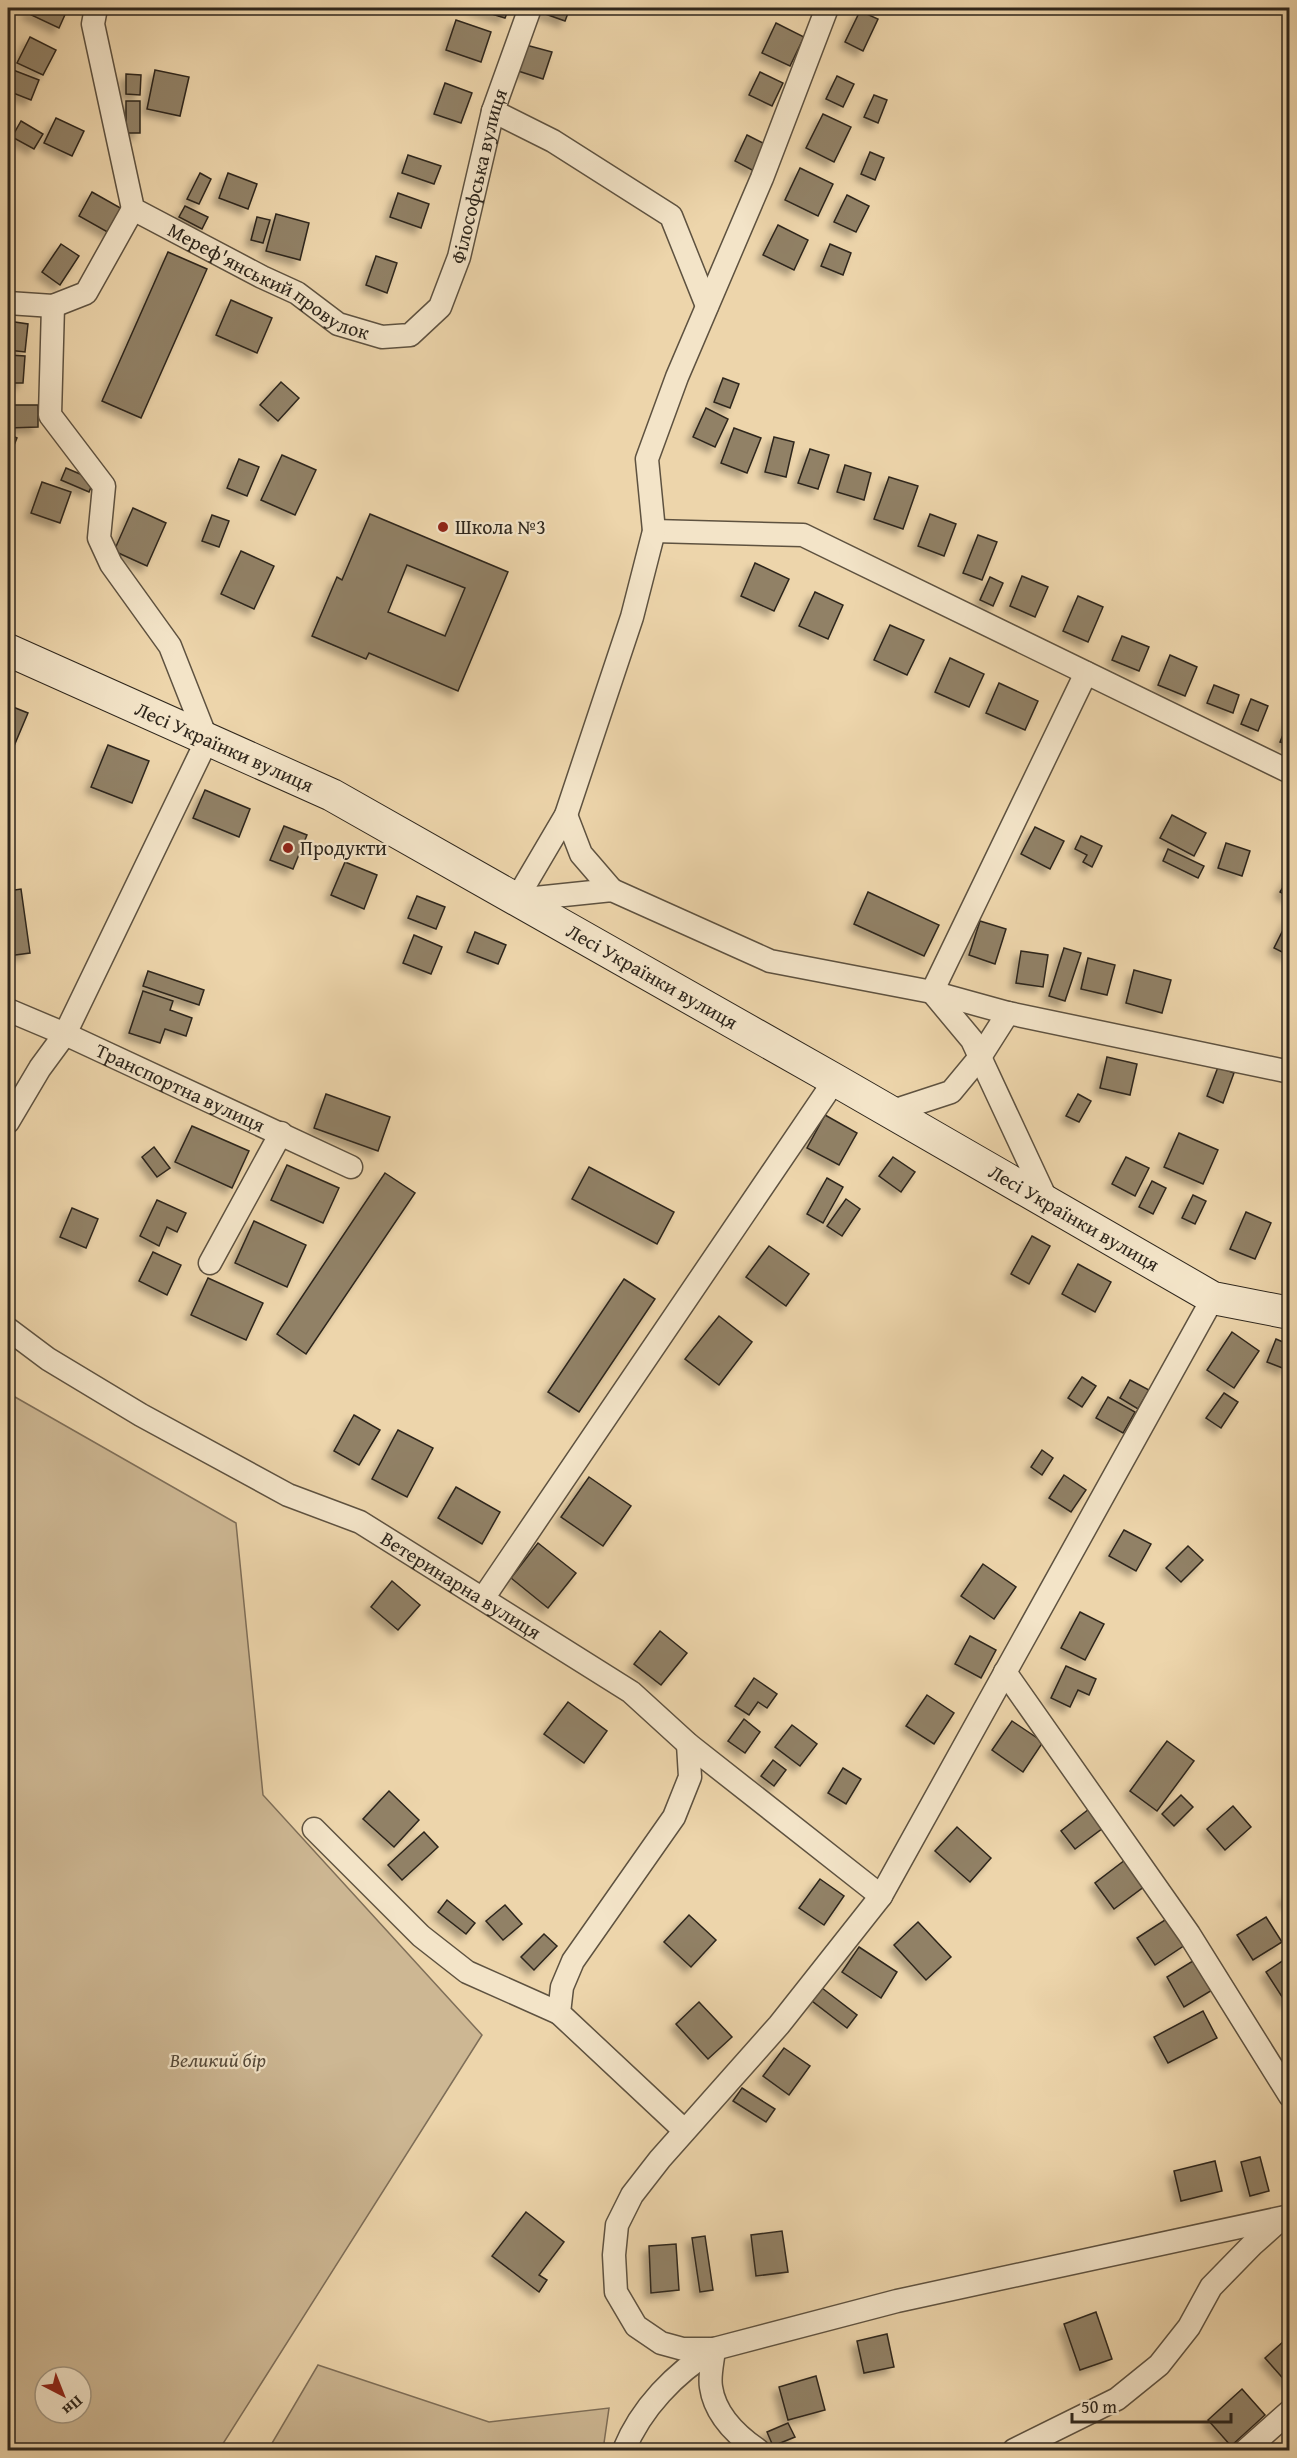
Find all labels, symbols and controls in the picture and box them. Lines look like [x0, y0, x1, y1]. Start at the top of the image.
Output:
street label: Філософська вулиця [443, 84, 514, 267]
street label: Мереф'янський провулок [163, 215, 373, 347]
place label: Школа №3 [455, 512, 546, 541]
marker: Школа №3 [436, 520, 450, 534]
street label: Лесі Українки вулиця [131, 694, 318, 799]
place label: Продукти [300, 833, 387, 862]
marker: Продукти [281, 841, 295, 855]
street label: Лесі Українки вулиця [561, 916, 744, 1036]
street label: Транспортна вулиця [91, 1035, 270, 1139]
street label: Лесі Українки вулиця [983, 1157, 1165, 1278]
street label: Ветеринарна вулиця [375, 1524, 547, 1646]
park label: Великий бір [169, 2045, 266, 2074]
north arrow [33, 2365, 93, 2425]
scale bar [1072, 2386, 1231, 2424]
text: Пн [57, 2390, 89, 2422]
text: 50 m [1081, 2393, 1117, 2420]

